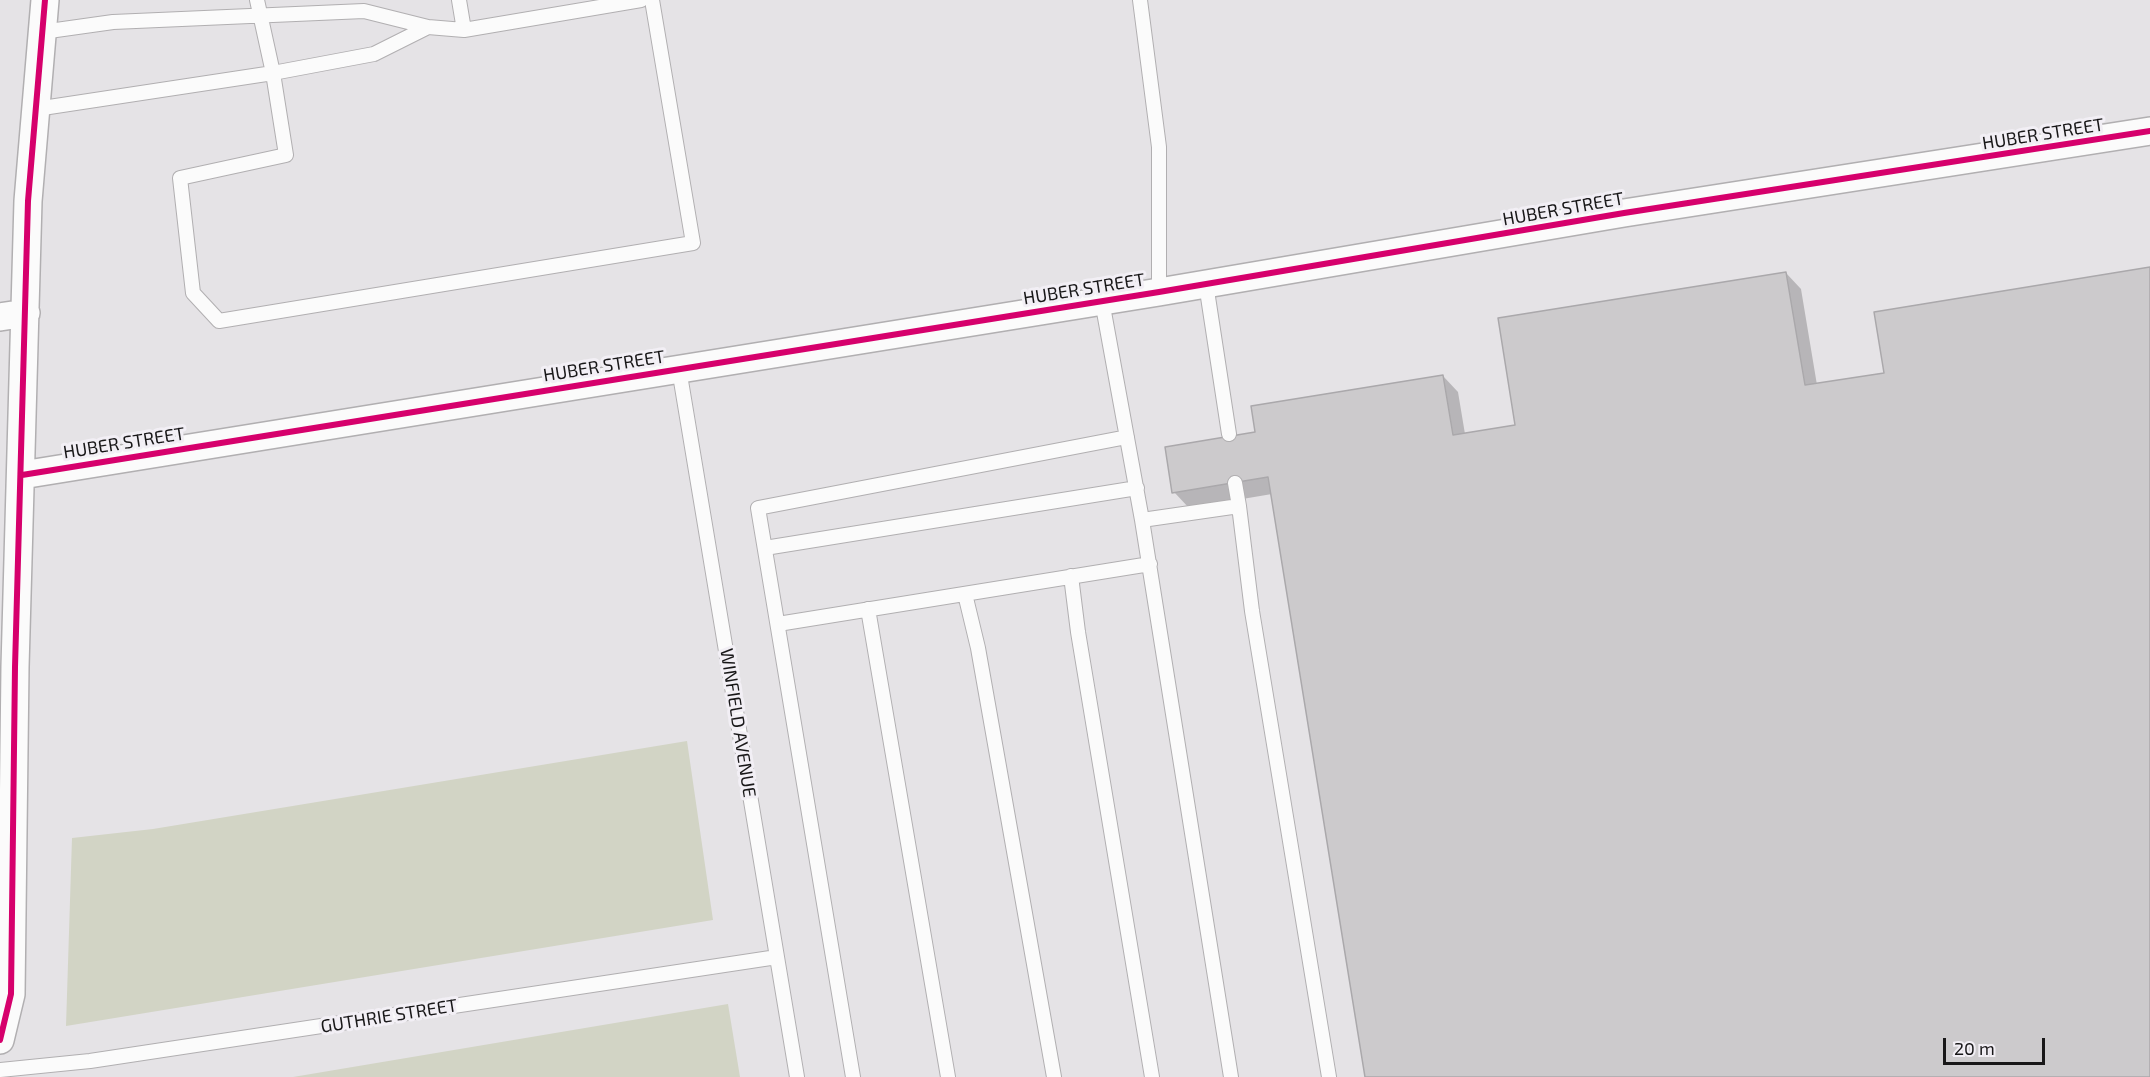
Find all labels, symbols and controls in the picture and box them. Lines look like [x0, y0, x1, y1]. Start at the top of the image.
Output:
street label: HUBER STREET [1981, 114, 2105, 154]
street label: HUBER STREET [1501, 188, 1625, 230]
street label: HUBER STREET [1022, 269, 1146, 309]
street label: HUBER STREET [542, 346, 666, 386]
street label: HUBER STREET [62, 423, 186, 463]
street label: WINFIELD AVENUE [716, 647, 760, 799]
street label: GUTHRIE STREET [319, 995, 459, 1037]
scale bar [1946, 1026, 2048, 1064]
text: 20 m [1954, 1037, 1995, 1059]

